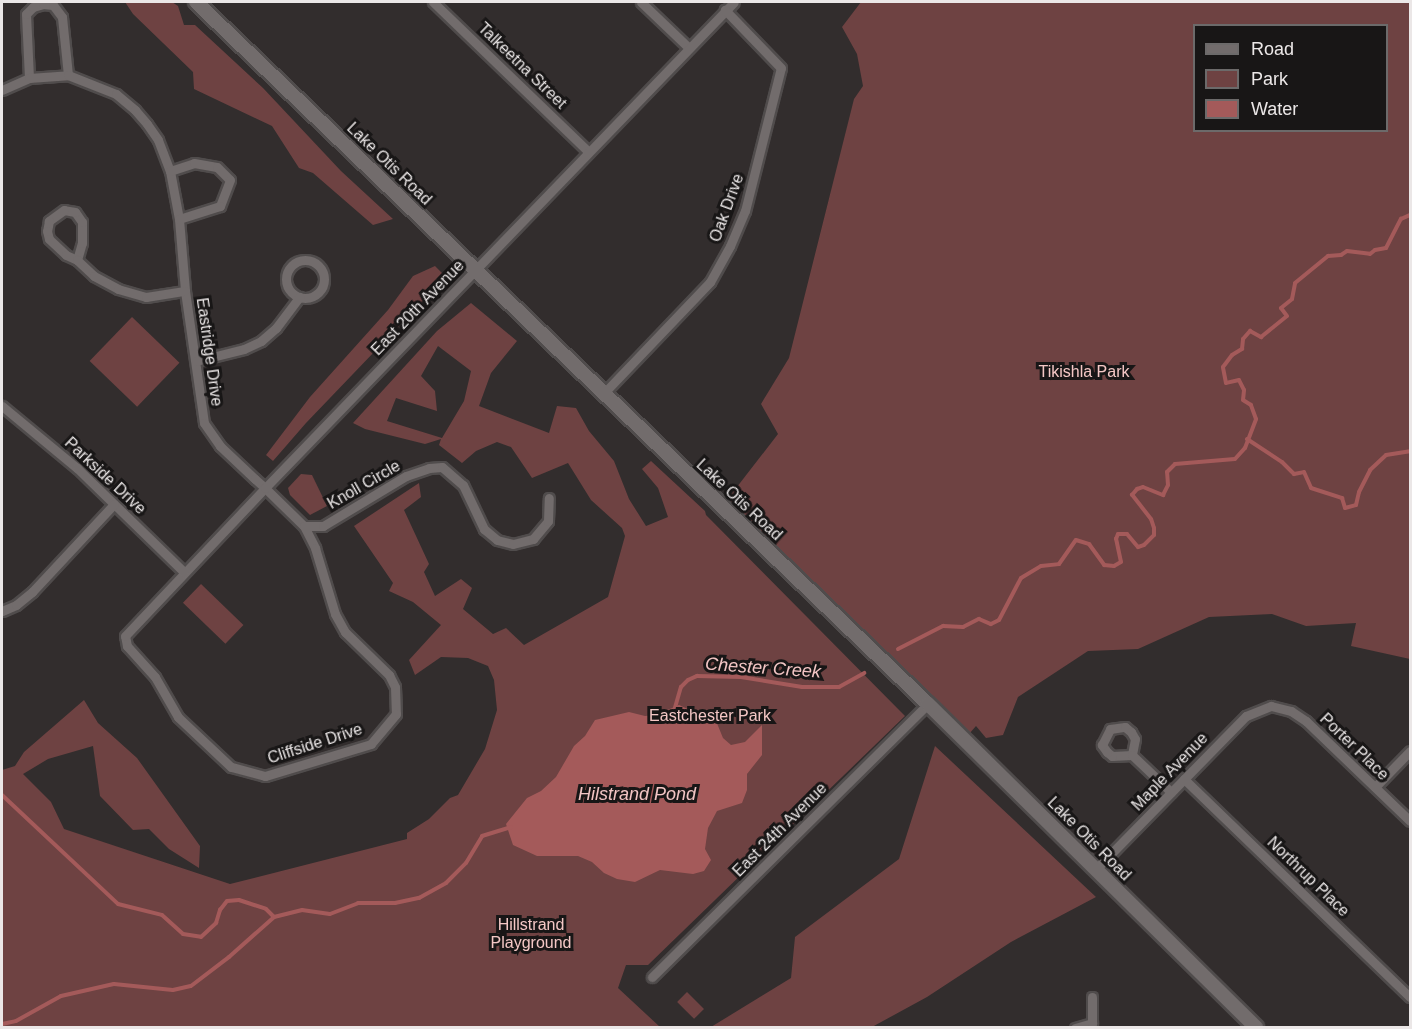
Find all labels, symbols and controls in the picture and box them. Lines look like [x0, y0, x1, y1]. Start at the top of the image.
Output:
street label: Talkeetna Street [474, 19, 570, 113]
legend [1193, 24, 1388, 132]
text: Road [1251, 39, 1294, 59]
text: Park [1251, 69, 1288, 89]
text: Water [1251, 99, 1298, 119]
street label: Lake Otis Road [343, 119, 435, 209]
street label: Oak Drive [706, 171, 748, 245]
street label: East 20th Avenue [367, 256, 469, 360]
street label: Eastridge Drive [192, 297, 226, 407]
park label: Tikishla Park [1039, 362, 1129, 382]
street label: Parkside Drive [60, 434, 150, 518]
street label: Lake Otis Road [692, 455, 786, 545]
street label: Knoll Circle [324, 456, 404, 514]
water label: Chester Creek [704, 653, 822, 683]
park label: Eastchester Park [649, 706, 771, 726]
street label: Porter Place [1316, 710, 1392, 784]
street label: Cliffside Drive [265, 720, 365, 768]
street label: Maple Avenue [1128, 729, 1212, 815]
street label: East 24th Avenue [729, 779, 831, 881]
water label: Hilstrand Pond [578, 783, 696, 805]
street label: Lake Otis Road [1043, 793, 1135, 885]
street label: Northrup Place [1263, 833, 1353, 921]
park label: Hillstrand Playground [491, 915, 571, 953]

